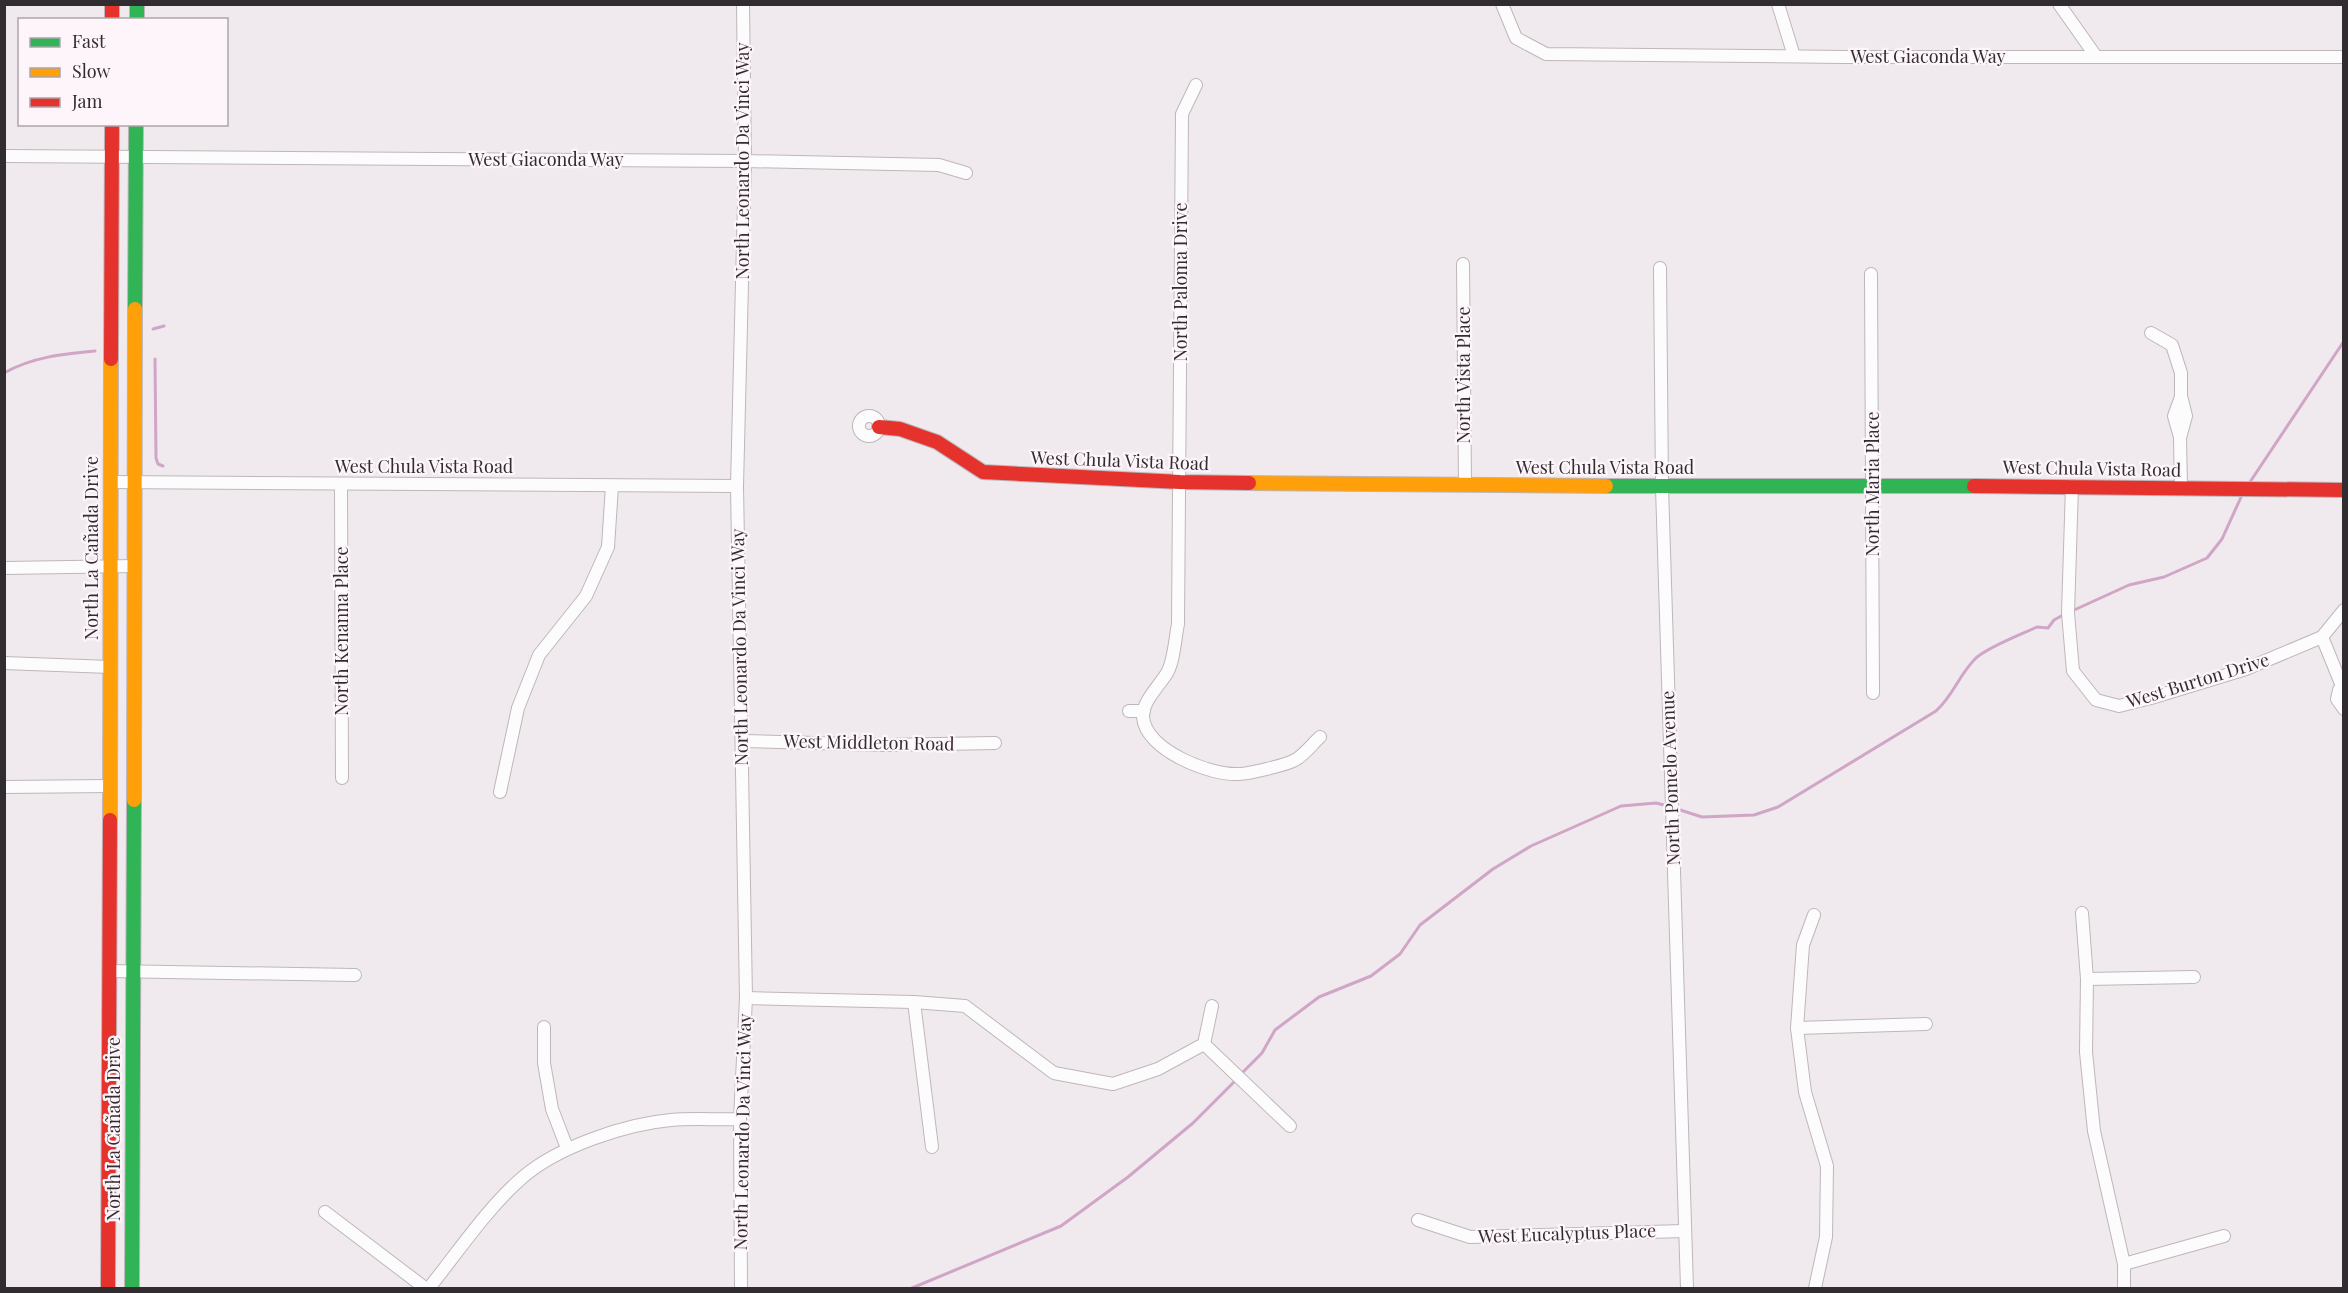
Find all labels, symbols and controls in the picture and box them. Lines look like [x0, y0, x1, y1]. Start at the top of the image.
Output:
legend [18, 18, 228, 126]
text: Fast [72, 29, 106, 53]
street label: North Leonardo Da Vinci Way [730, 42, 754, 280]
street label: West Giaconda Way [1849, 44, 2006, 68]
text: Slow [72, 59, 110, 83]
text: Jam [71, 89, 102, 113]
street label: West Giaconda Way [467, 147, 624, 171]
street label: North Paloma Drive [1168, 202, 1192, 362]
street label: North Vista Place [1451, 306, 1475, 444]
street label: North Maria Place [1860, 411, 1884, 557]
street label: West Chula Vista Road [1029, 445, 1210, 475]
street label: West Chula Vista Road [334, 454, 514, 478]
street label: West Chula Vista Road [2001, 454, 2182, 482]
street label: West Chula Vista Road [1515, 455, 1695, 479]
street label: North La Cañada Drive [79, 456, 103, 640]
street label: North Leonardo Da Vinci Way [725, 528, 753, 766]
street label: North Kenanna Place [329, 546, 353, 716]
street label: West Burton Drive [2122, 647, 2272, 713]
street label: North Pomelo Avenue [1655, 690, 1685, 866]
street label: West Middleton Road [782, 728, 955, 756]
street label: North Leonardo Da Vinci Way [728, 1013, 756, 1251]
street label: North La Cañada Drive [101, 1037, 125, 1221]
street label: West Eucalyptus Place [1476, 1218, 1656, 1248]

